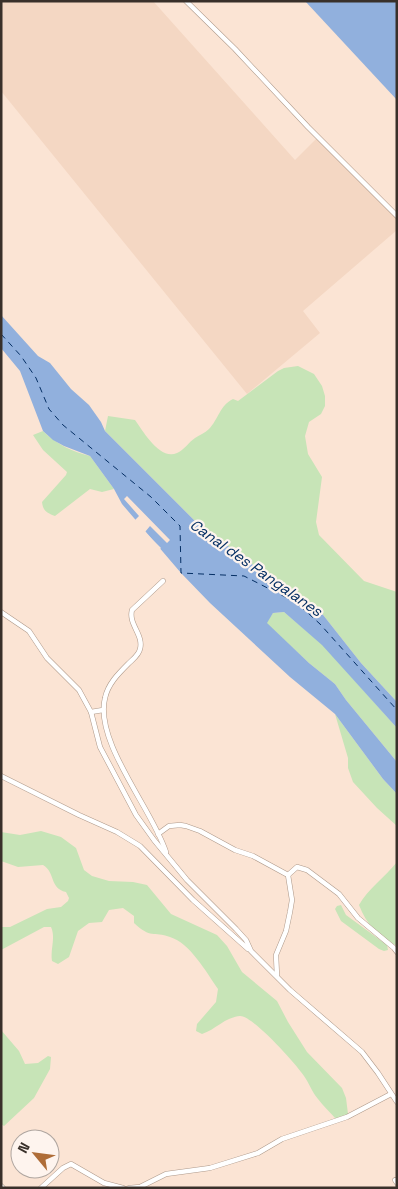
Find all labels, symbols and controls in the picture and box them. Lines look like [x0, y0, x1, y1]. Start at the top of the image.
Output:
water label: Canal des Pangalanes [186, 515, 327, 621]
north arrow [10, 1129, 60, 1179]
text: N [13, 1139, 34, 1156]

